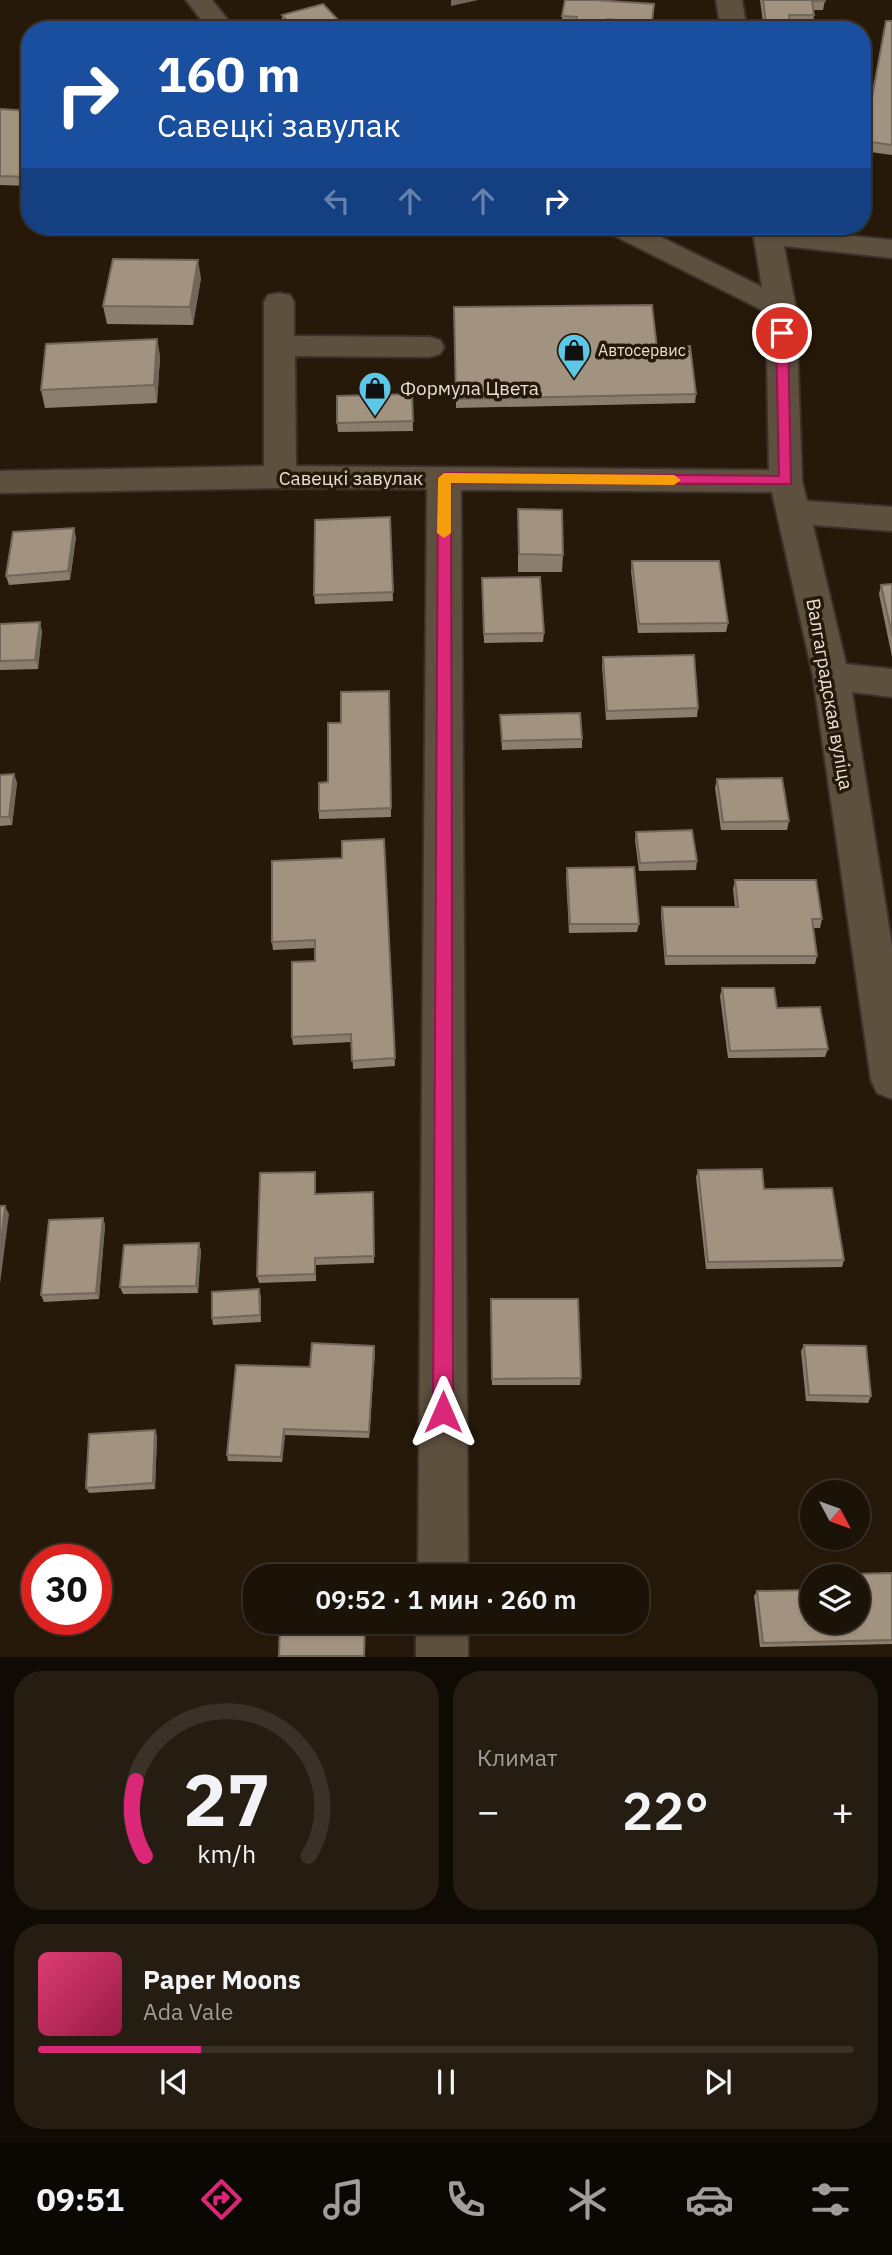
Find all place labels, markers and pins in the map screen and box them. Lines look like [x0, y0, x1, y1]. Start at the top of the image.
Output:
pin [752, 303, 812, 363]
shop icon: Автосервис [555, 331, 593, 380]
place label: Автосервис [598, 340, 686, 360]
shop icon: Формула Цвета [356, 369, 394, 418]
place label: Формула Цвета [400, 376, 539, 400]

